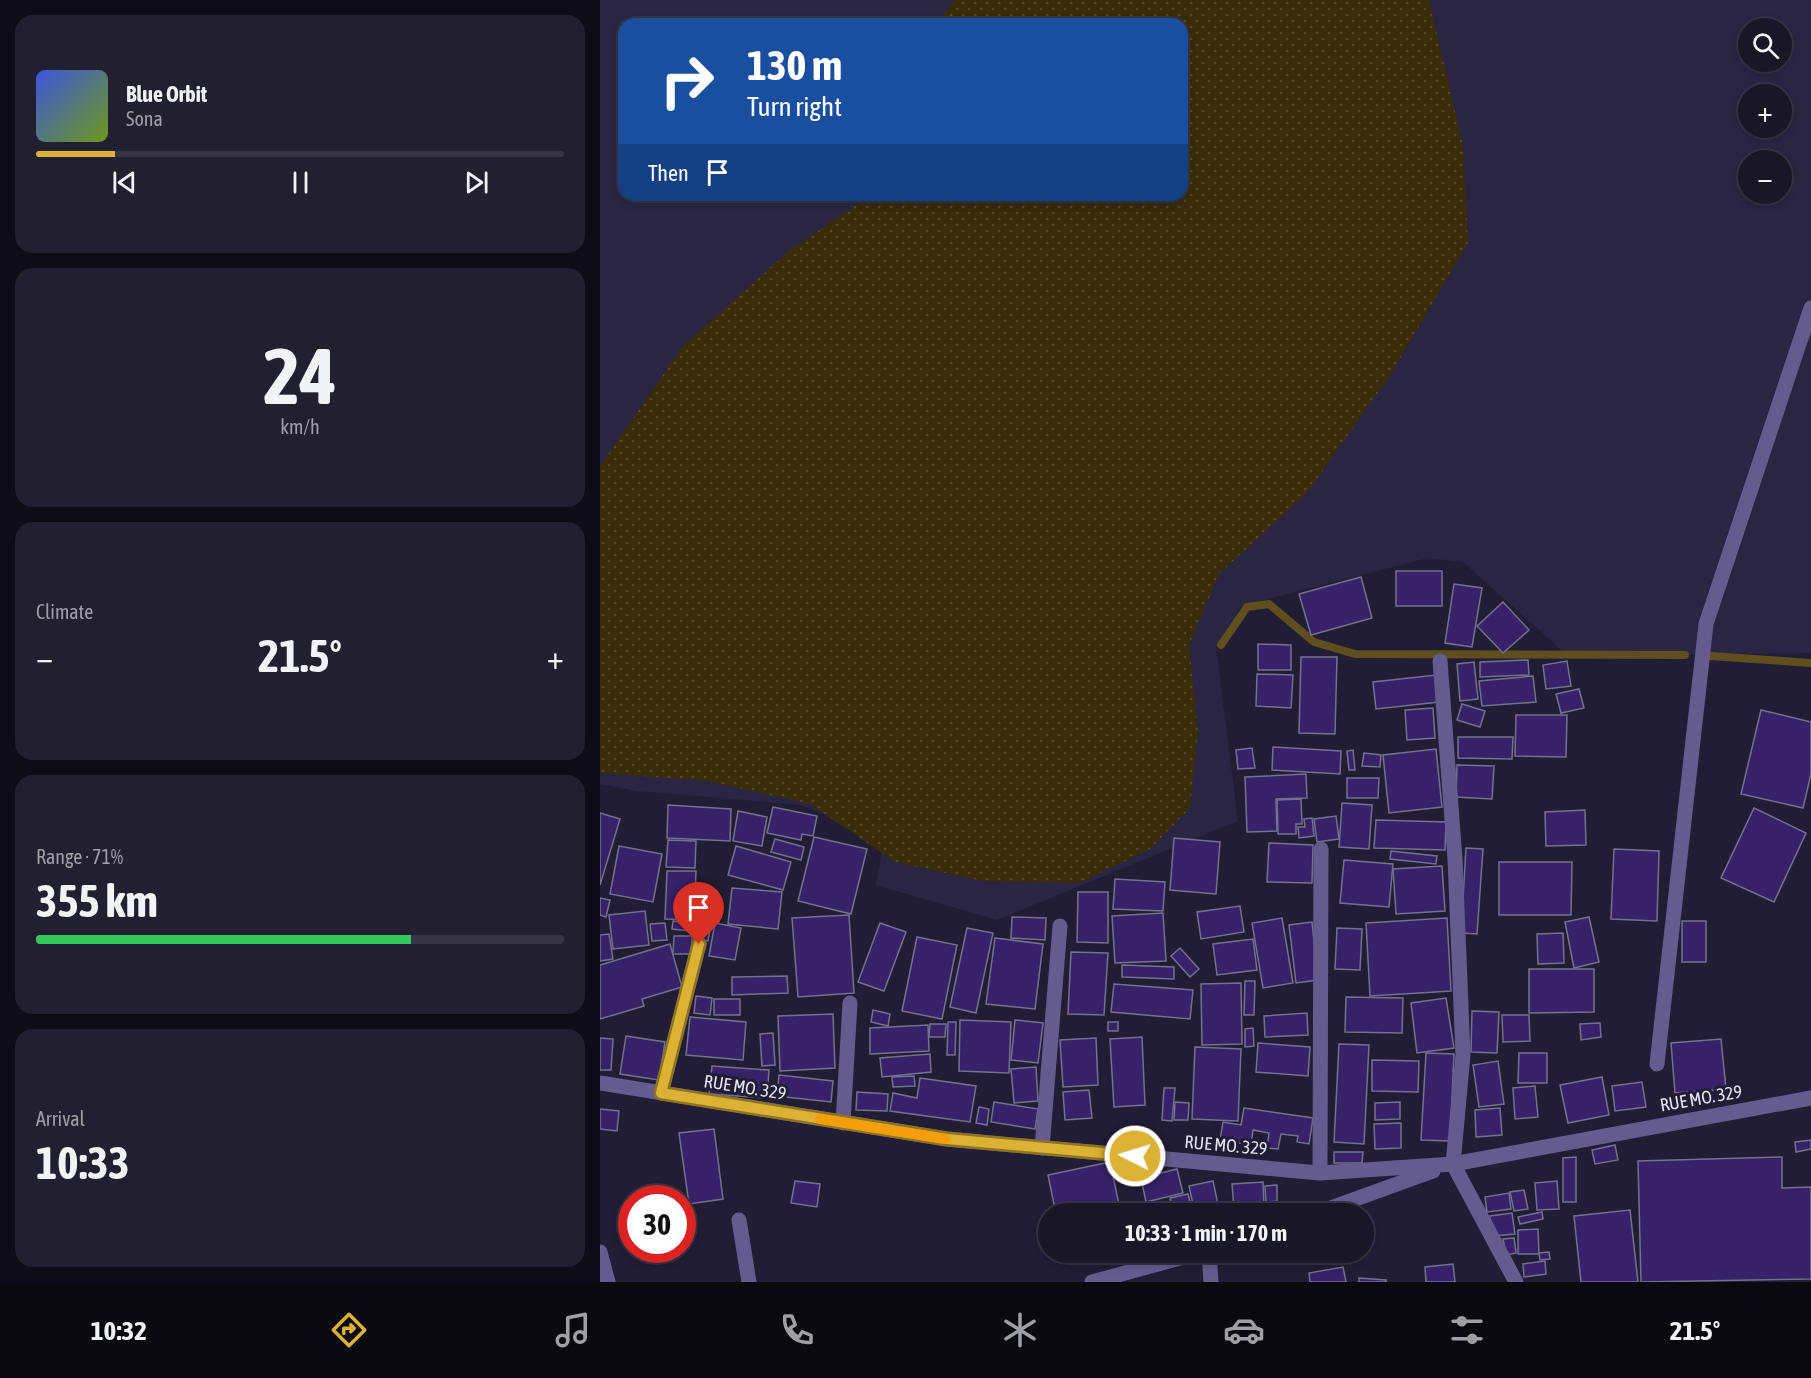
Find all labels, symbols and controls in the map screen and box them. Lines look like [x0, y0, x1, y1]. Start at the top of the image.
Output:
map controls [1738, 18, 1792, 204]
button: search [1738, 18, 1792, 72]
text: 130 m [747, 41, 842, 89]
icon: right [648, 42, 726, 120]
text: Blue Orbit [126, 81, 207, 107]
button: + [1738, 84, 1792, 138]
text: Turn right [747, 91, 842, 122]
text: Sona [126, 107, 163, 130]
button: − [1738, 150, 1792, 204]
icon: arrive [701, 156, 734, 189]
text: Then [648, 160, 689, 186]
icon: previous [108, 166, 141, 199]
icon: pause [284, 166, 317, 199]
icon: next [460, 166, 493, 199]
text: 24 [263, 331, 337, 421]
text: km/h [280, 415, 320, 438]
text: Climate [36, 600, 93, 623]
text: 21.5° [258, 630, 342, 682]
text: − [36, 638, 53, 676]
text: + [547, 638, 564, 676]
text: Range · 71% [36, 845, 123, 868]
text: 355 km [36, 875, 158, 927]
pin [673, 882, 724, 944]
icon: arrive [682, 891, 715, 924]
street label: RUE MO. 329 [702, 1070, 788, 1104]
street label: RUE MO. 329 [1658, 1080, 1744, 1116]
text: Arrival [36, 1107, 85, 1130]
position arrow [1103, 1124, 1167, 1188]
street label: RUE MO. 329 [1184, 1131, 1268, 1159]
text: 10:33 [36, 1137, 130, 1189]
speed limit sign: 30 [618, 1185, 696, 1263]
text: 10:33 · 1 min · 170 m [1125, 1220, 1287, 1246]
icon: directions [328, 1309, 370, 1351]
icon: music [552, 1309, 594, 1351]
icon: phone [776, 1309, 818, 1351]
icon: climate [999, 1309, 1041, 1351]
icon: car [1223, 1309, 1265, 1351]
icon: filters [1446, 1309, 1488, 1351]
text: 10:32 [91, 1315, 147, 1346]
text: 21.5° [1670, 1315, 1720, 1346]

